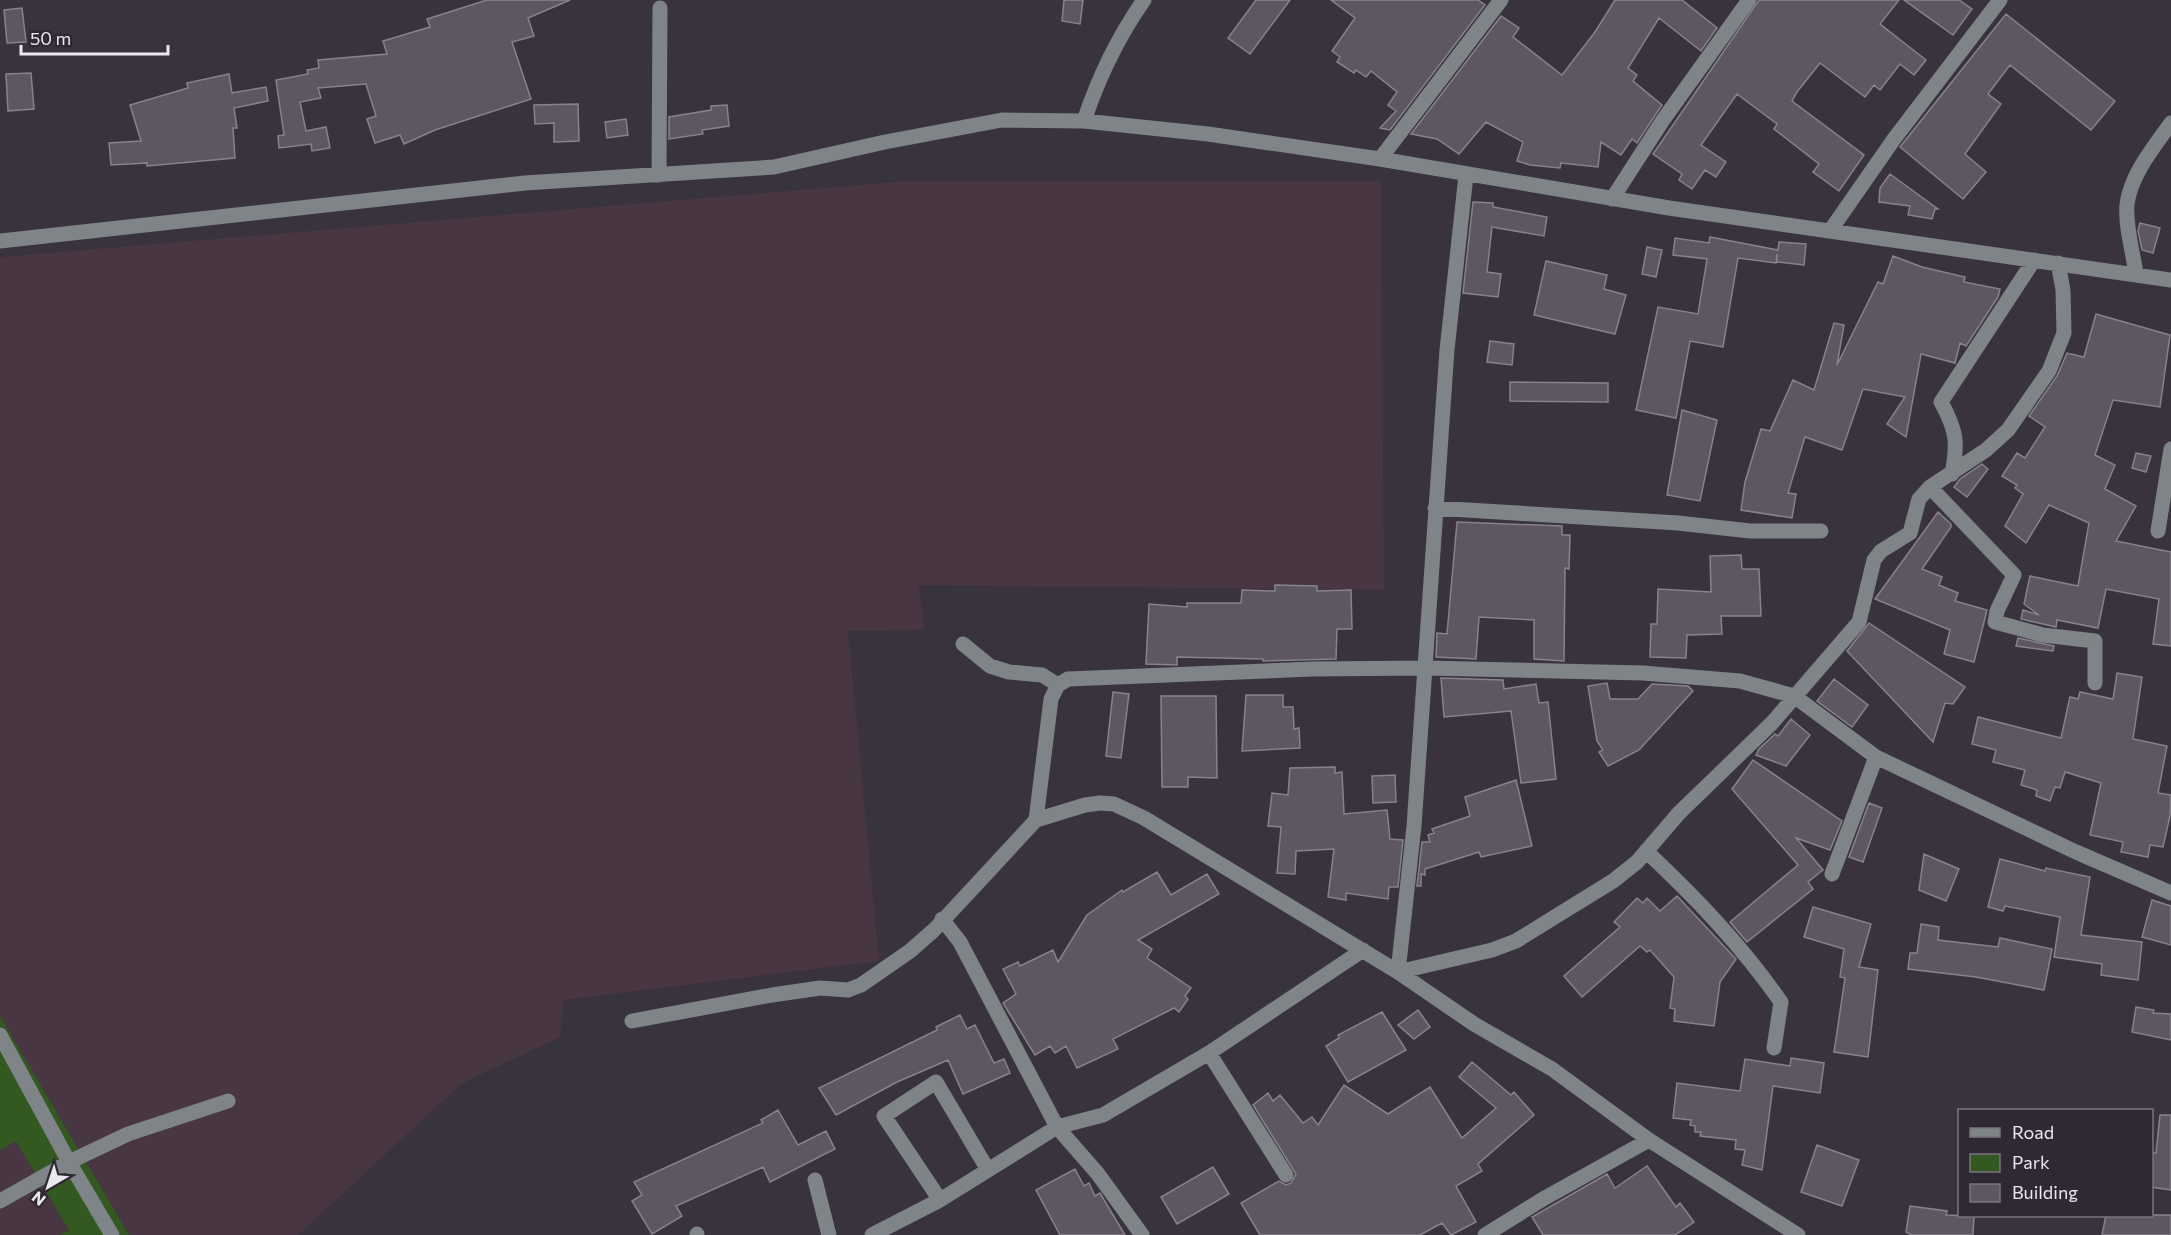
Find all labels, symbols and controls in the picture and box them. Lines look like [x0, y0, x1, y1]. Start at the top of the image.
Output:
scale bar [21, 18, 168, 56]
text: 50 m [30, 27, 71, 49]
legend [1958, 1109, 2153, 1217]
text: Road [2012, 1121, 2054, 1143]
text: Park [2012, 1151, 2050, 1173]
north arrow [18, 1157, 78, 1217]
text: Building [2012, 1181, 2078, 1203]
text: N [28, 1188, 49, 1210]

